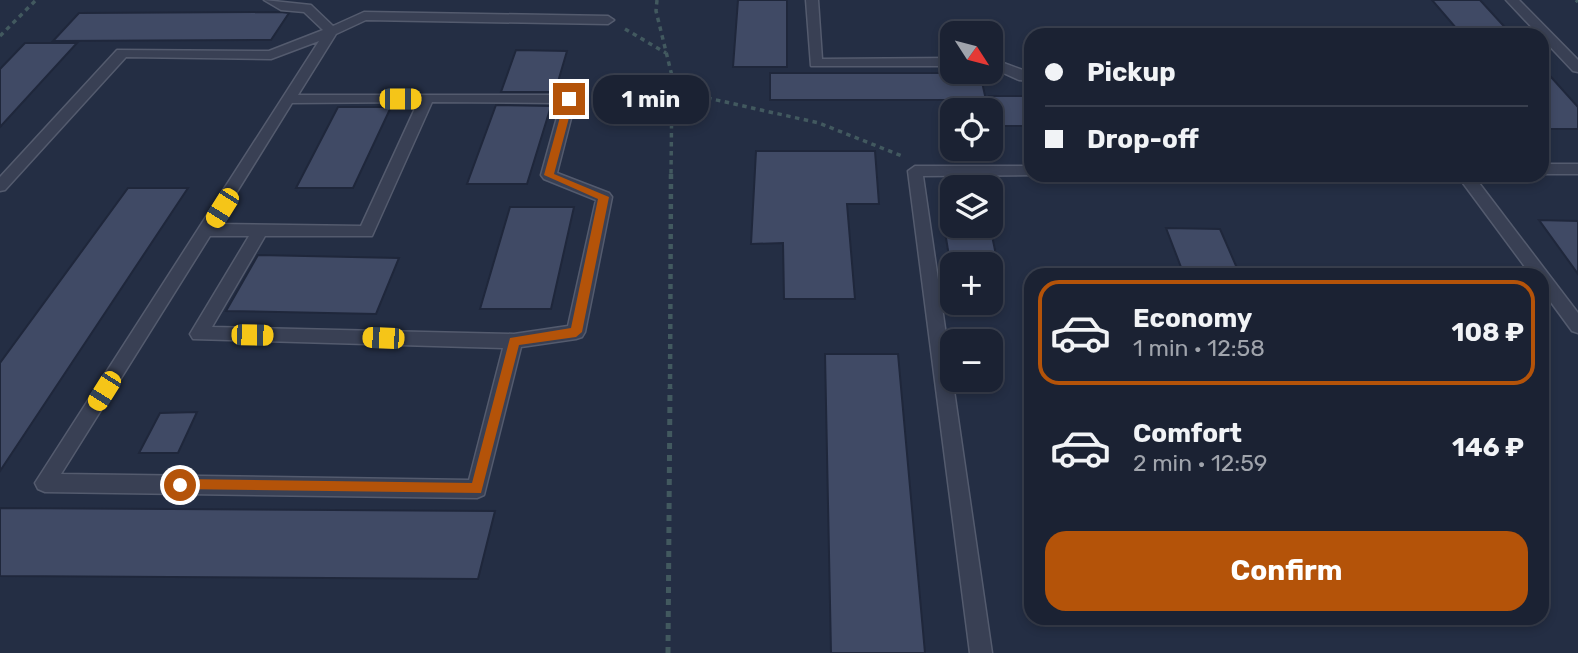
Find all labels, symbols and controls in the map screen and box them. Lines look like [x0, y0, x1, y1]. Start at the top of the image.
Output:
north arrow [940, 21, 1003, 84]
map controls [940, 21, 1003, 392]
text: Pickup [1087, 57, 1176, 88]
callout: 1 min [594, 74, 709, 124]
route end [553, 83, 585, 115]
text: 1 min [622, 85, 680, 113]
car [380, 89, 422, 110]
button: locate [940, 98, 1003, 161]
text: Drop-off [1087, 124, 1199, 155]
button: layers [940, 175, 1003, 238]
car [202, 185, 243, 231]
button: + [940, 252, 1003, 315]
icon: car [1049, 301, 1112, 364]
text: Economy [1133, 303, 1252, 334]
text: 108 ₽ [1452, 317, 1524, 348]
car [231, 324, 274, 346]
car [362, 327, 405, 349]
button: − [940, 329, 1003, 392]
text: 1 min · 12:58 [1133, 334, 1265, 362]
car [84, 368, 125, 414]
icon: car [1049, 416, 1112, 479]
text: Comfort [1133, 418, 1242, 449]
text: 146 ₽ [1452, 432, 1524, 463]
text: 2 min · 12:59 [1133, 449, 1267, 477]
route start [164, 469, 196, 501]
button: Confirm [1045, 531, 1528, 611]

